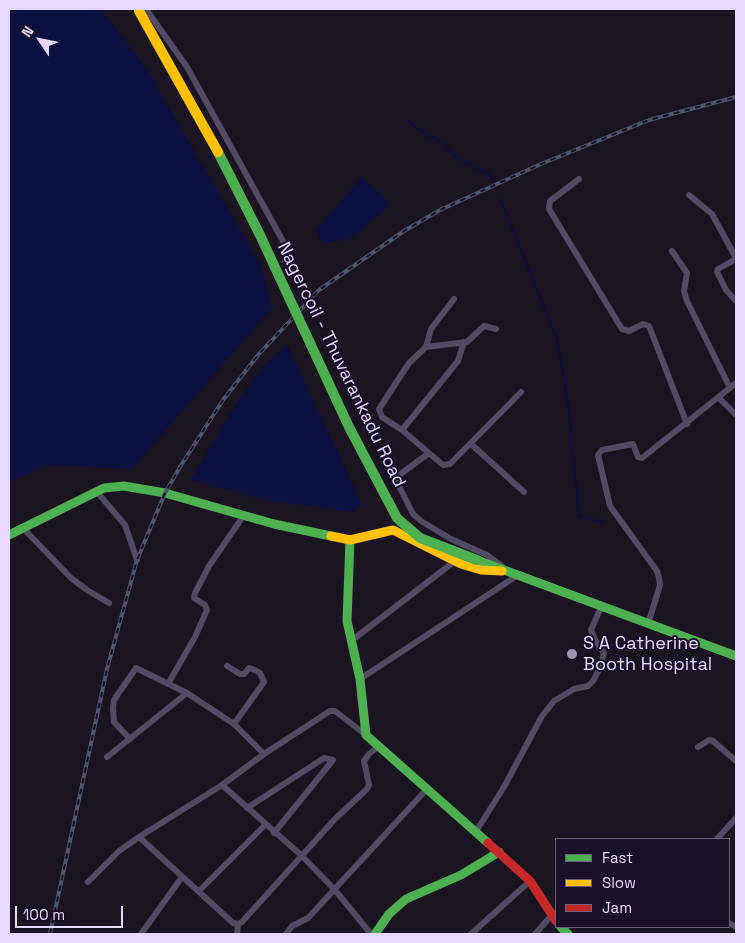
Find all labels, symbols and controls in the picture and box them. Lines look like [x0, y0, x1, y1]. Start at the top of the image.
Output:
north arrow [15, 15, 65, 65]
text: N [17, 23, 38, 41]
street label: Nagercoil - Thuvarankadu Road [272, 239, 410, 491]
place label: S A Catherine Booth Hospital [583, 633, 712, 676]
marker: S A Catherine Booth Hospital [565, 647, 579, 661]
legend [555, 838, 730, 928]
text: Fast [602, 848, 633, 867]
text: Slow [602, 873, 636, 892]
scale bar [18, 896, 125, 928]
text: Jam [602, 898, 632, 917]
text: 100 m [23, 905, 65, 924]

